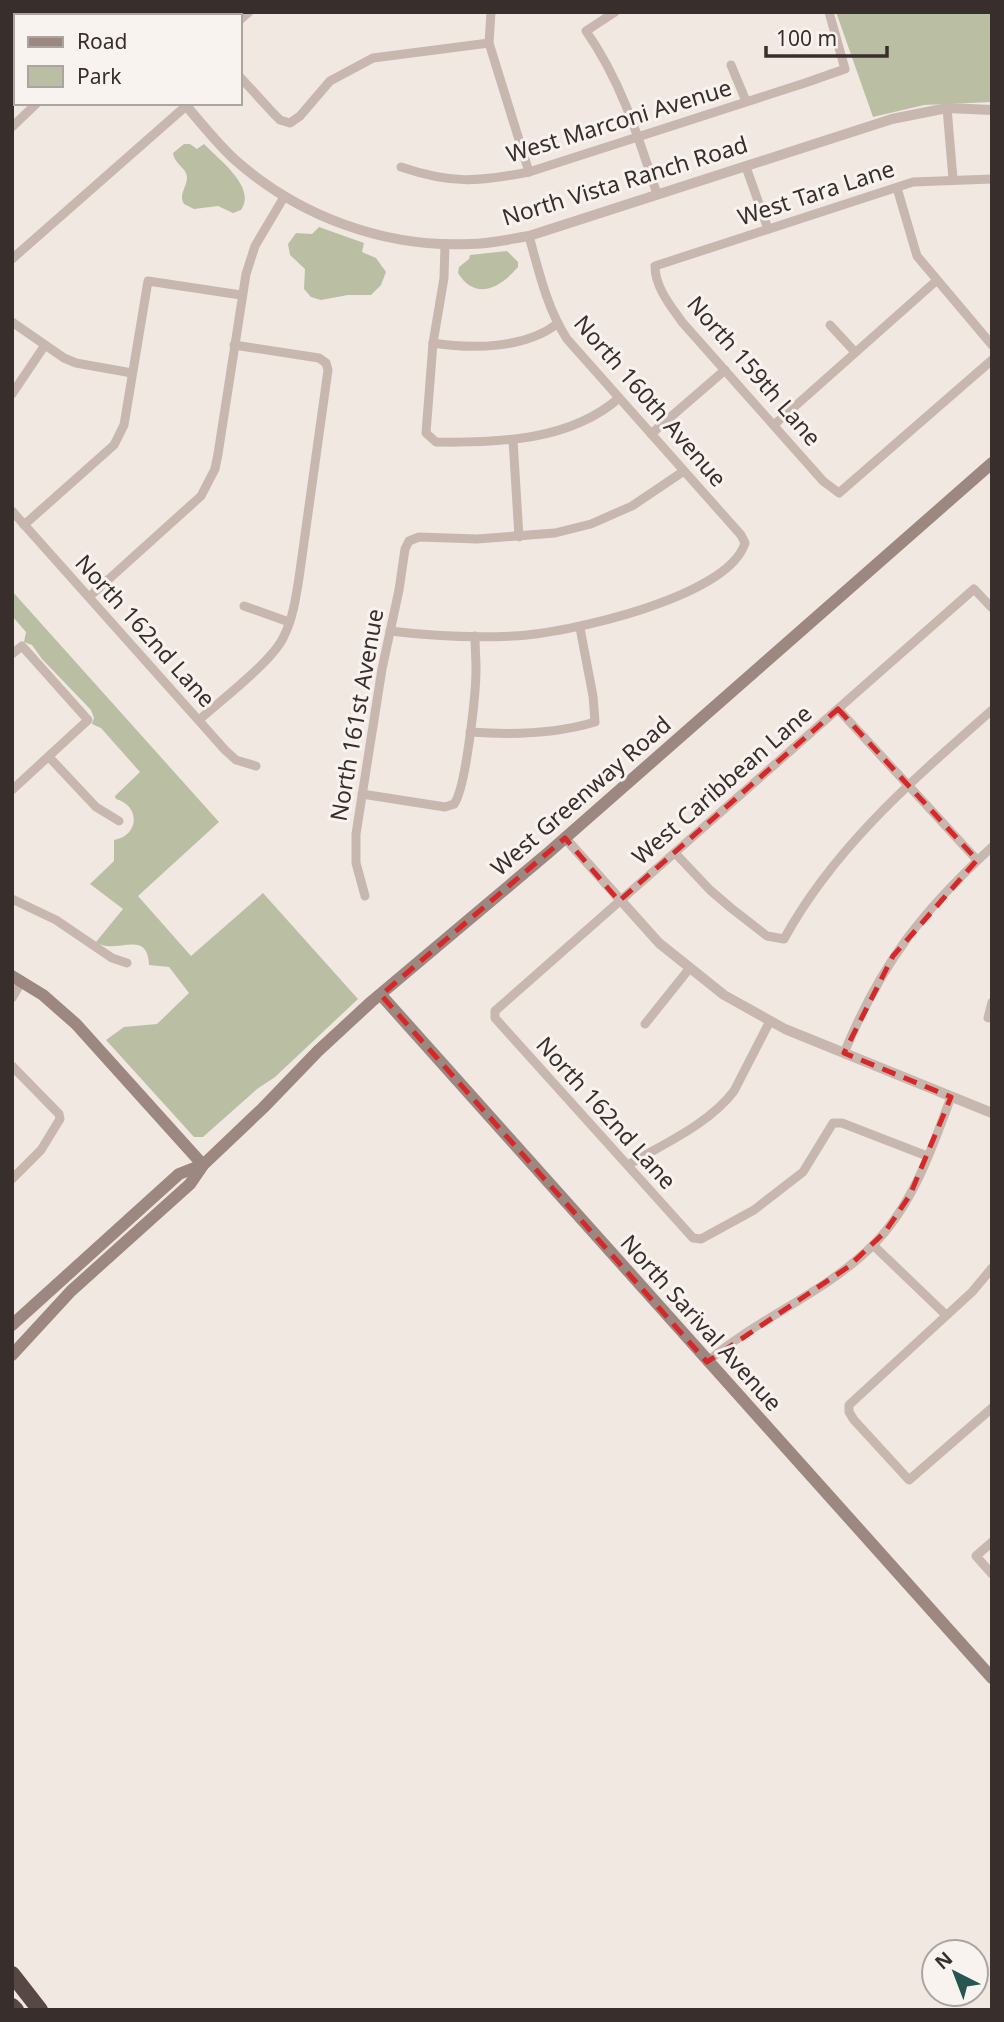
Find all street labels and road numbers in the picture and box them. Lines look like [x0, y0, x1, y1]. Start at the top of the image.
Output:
street label: West Marconi Avenue [502, 71, 735, 170]
street label: North Vista Ranch Road [498, 127, 751, 233]
street label: West Tara Lane [733, 152, 898, 232]
street label: North 159th Lane [681, 288, 829, 452]
street label: North 160th Avenue [567, 308, 734, 493]
street label: North 162nd Lane [68, 547, 223, 714]
street label: North 161st Avenue [322, 606, 390, 823]
street label: West Caribbean Lane [625, 697, 818, 871]
street label: West Greenway Road [483, 708, 677, 882]
street label: North 162nd Lane [529, 1029, 684, 1196]
street label: North Sarival Avenue [614, 1227, 790, 1418]

